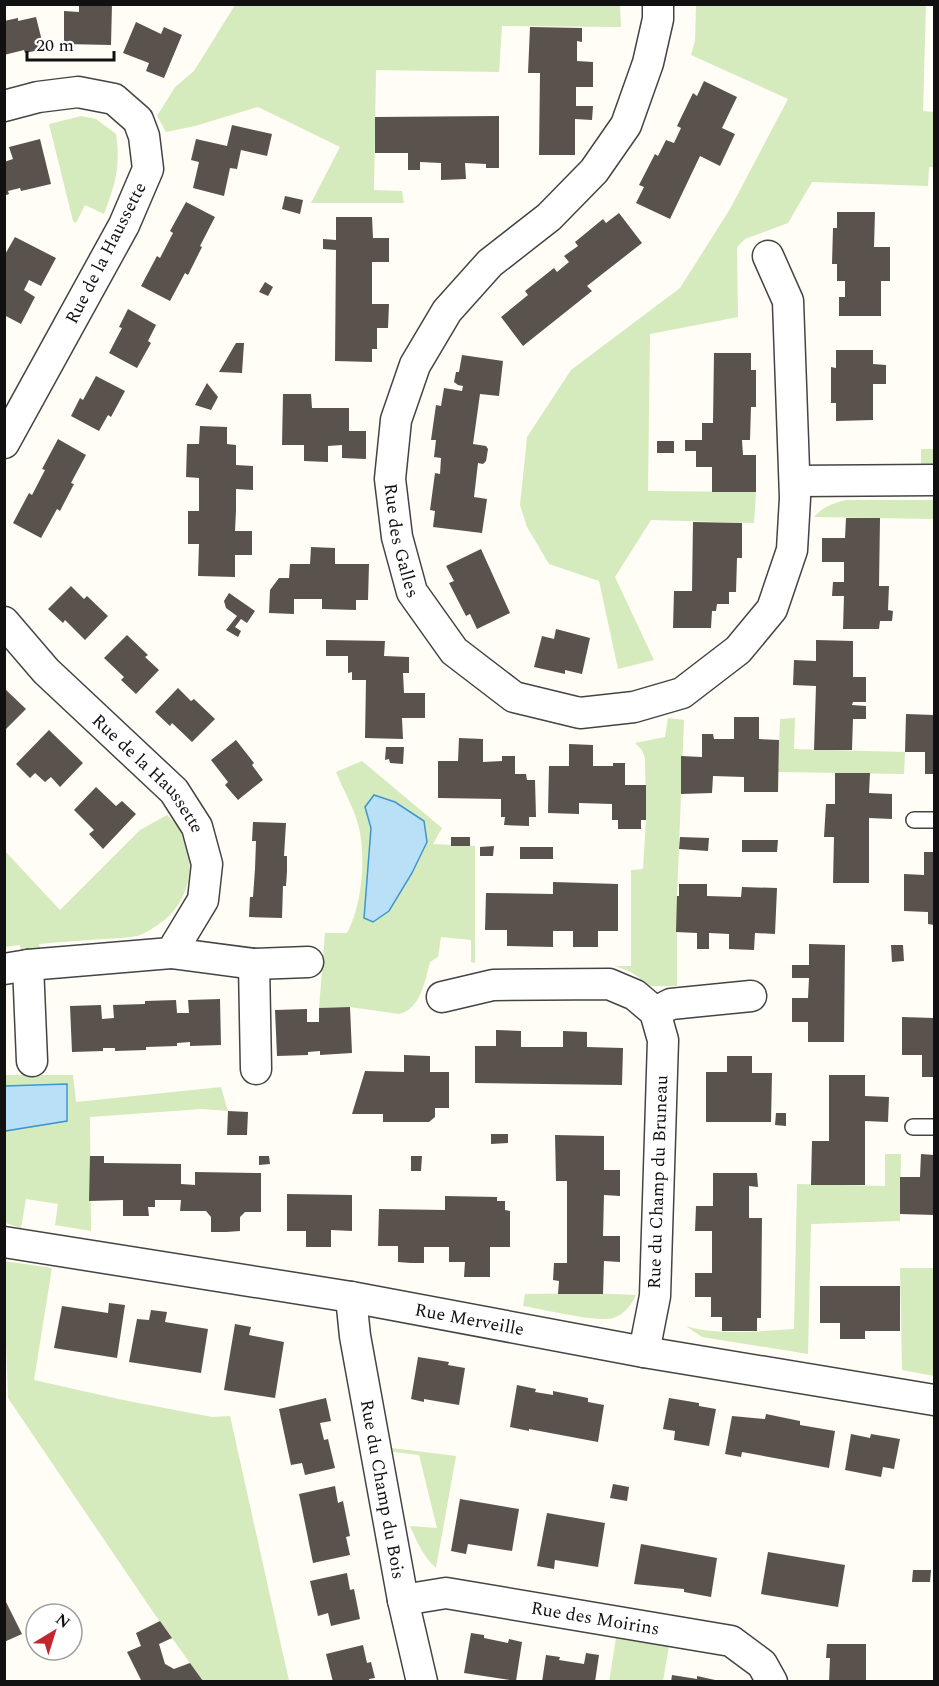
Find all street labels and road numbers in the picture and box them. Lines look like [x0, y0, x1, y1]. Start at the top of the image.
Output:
street label: Rue de la Haussette [59, 177, 153, 329]
street label: Rue des Galles [377, 482, 426, 604]
street label: Rue de la Haussette [86, 707, 211, 836]
street label: Rue du Champ du Bruneau [641, 1074, 675, 1290]
street label: Rue Merveille [413, 1296, 526, 1343]
street label: Rue du Champ du Bois [353, 1397, 412, 1581]
street label: Rue des Moirins [529, 1594, 662, 1642]

